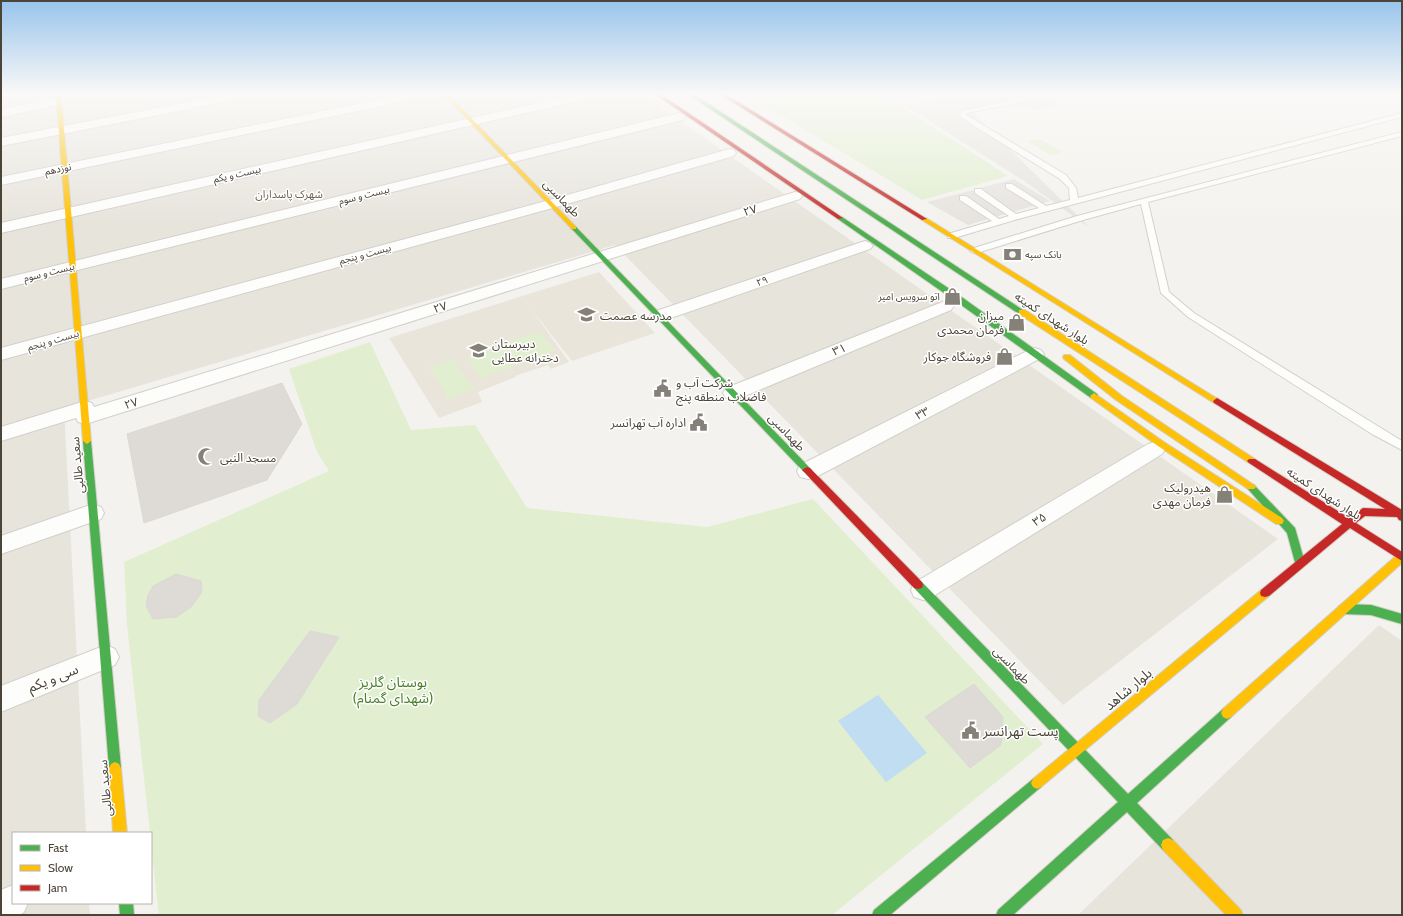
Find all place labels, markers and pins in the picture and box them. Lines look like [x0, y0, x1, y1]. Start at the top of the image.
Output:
bank icon: بانک سپه [1002, 244, 1022, 264]
place label: بانک سپه [1025, 248, 1062, 261]
shop icon: اتو سرویس امیر [943, 286, 963, 306]
place label: اتو سرویس امیر [877, 290, 940, 303]
school or university icon: مدرسه عصمت [577, 305, 597, 325]
place label: مدرسه عصمت [600, 308, 672, 323]
place label: میزان فرمان محمدی [937, 308, 1004, 337]
shop icon: میزان فرمان محمدی [1007, 312, 1027, 332]
place label: دبیرستان دخترانه عطایی [492, 336, 559, 365]
school or university icon: دبیرستان دخترانه عطایی [469, 340, 489, 360]
shop icon: فروشگاه جوکار [994, 346, 1014, 366]
place label: فروشگاه جوکار [922, 349, 991, 364]
place label: شرکت آب و فاضلاب منطقه پنج [676, 375, 766, 406]
public building icon: شرکت آب و فاضلاب منطقه پنج [653, 379, 673, 399]
public building icon: اداره آب تهرانسر [689, 412, 709, 432]
place label: اداره آب تهرانسر [609, 415, 686, 430]
mosque icon: مسجد النبی [197, 447, 217, 467]
place label: مسجد النبی [220, 450, 276, 465]
place label: هیدرولیک فرمان مهدی [1153, 480, 1211, 509]
shop icon: هیدرولیک فرمان مهدی [1214, 484, 1234, 504]
public building icon: پست تهرانسر [960, 721, 980, 741]
place label: پست تهرانسر [982, 722, 1059, 741]

